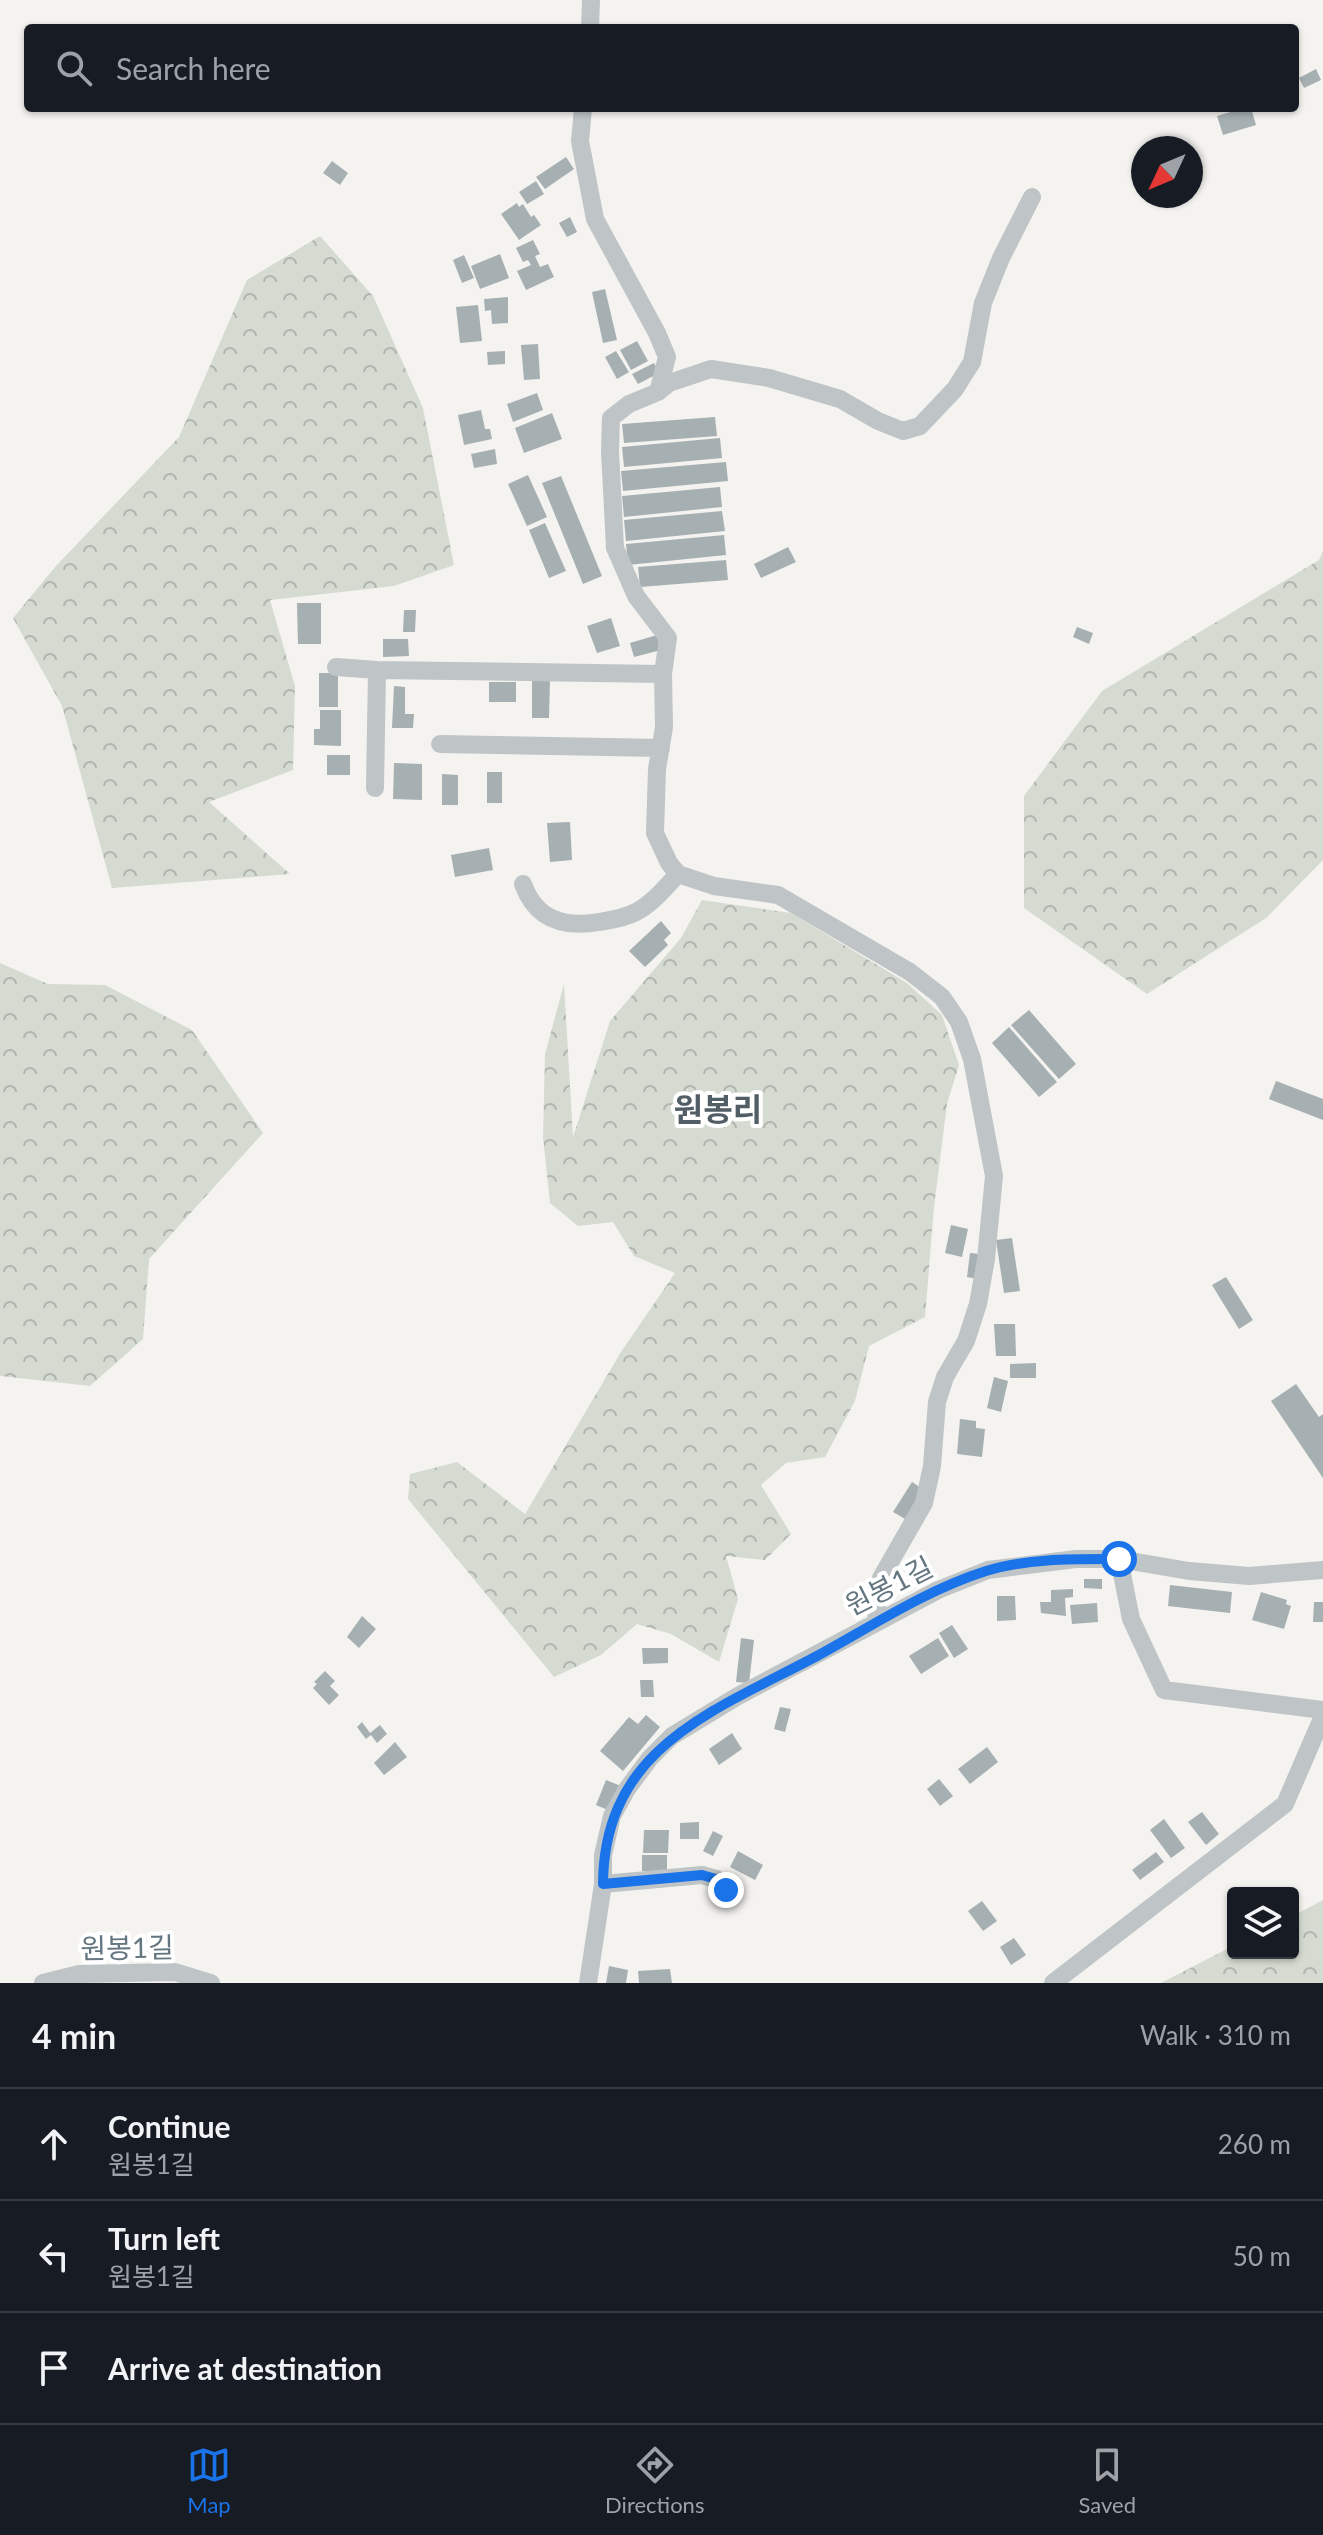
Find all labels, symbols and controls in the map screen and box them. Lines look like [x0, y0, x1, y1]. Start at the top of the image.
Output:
search box [24, 24, 1299, 112]
icon: search [52, 46, 96, 90]
text: Search here [116, 50, 271, 86]
north arrow [1131, 136, 1203, 208]
district label: 원봉리 [674, 1089, 762, 1128]
route start [1101, 1541, 1137, 1577]
street label: 원봉1길 [839, 1549, 938, 1621]
route end [708, 1872, 744, 1908]
map controls [1227, 1887, 1299, 1959]
button: layers [1227, 1887, 1299, 1959]
street label: 원봉1길 [80, 1929, 174, 1965]
text: 4 min [32, 2015, 116, 2056]
text: Walk · 310 m [1140, 2019, 1291, 2051]
text: Continue [108, 2108, 231, 2144]
icon: ahead [32, 2122, 76, 2166]
text: 260 m [1218, 2128, 1291, 2160]
text: 원봉1길 [108, 2148, 195, 2180]
text: Turn left [108, 2220, 220, 2256]
icon: left [32, 2234, 76, 2278]
text: 50 m [1233, 2240, 1291, 2272]
text: 원봉1길 [108, 2260, 195, 2292]
icon: arrive [32, 2346, 76, 2390]
text: Arrive at destination [108, 2350, 382, 2386]
tab: Map [187, 2443, 231, 2518]
tab: Directions [605, 2443, 704, 2518]
tab: Saved [1078, 2443, 1136, 2518]

